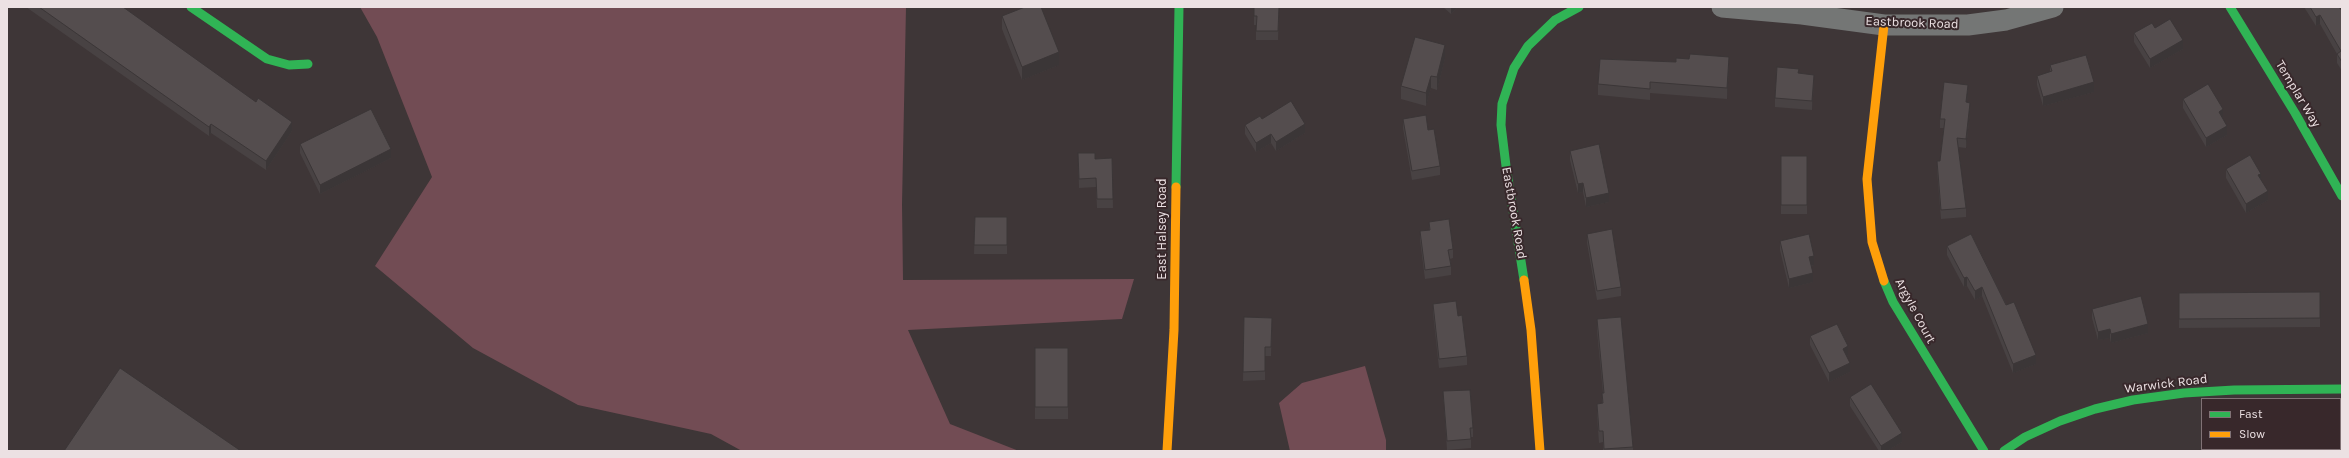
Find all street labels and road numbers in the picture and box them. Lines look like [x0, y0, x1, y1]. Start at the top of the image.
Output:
street label: Eastbrook Road [1865, 14, 1959, 32]
street label: Templar Way [2272, 58, 2324, 130]
street label: Eastbrook Road [1498, 166, 1530, 260]
street label: East Halsey Road [1154, 178, 1170, 280]
street label: Argyle Court [1891, 276, 1939, 346]
street label: Warwick Road [2124, 371, 2208, 397]

